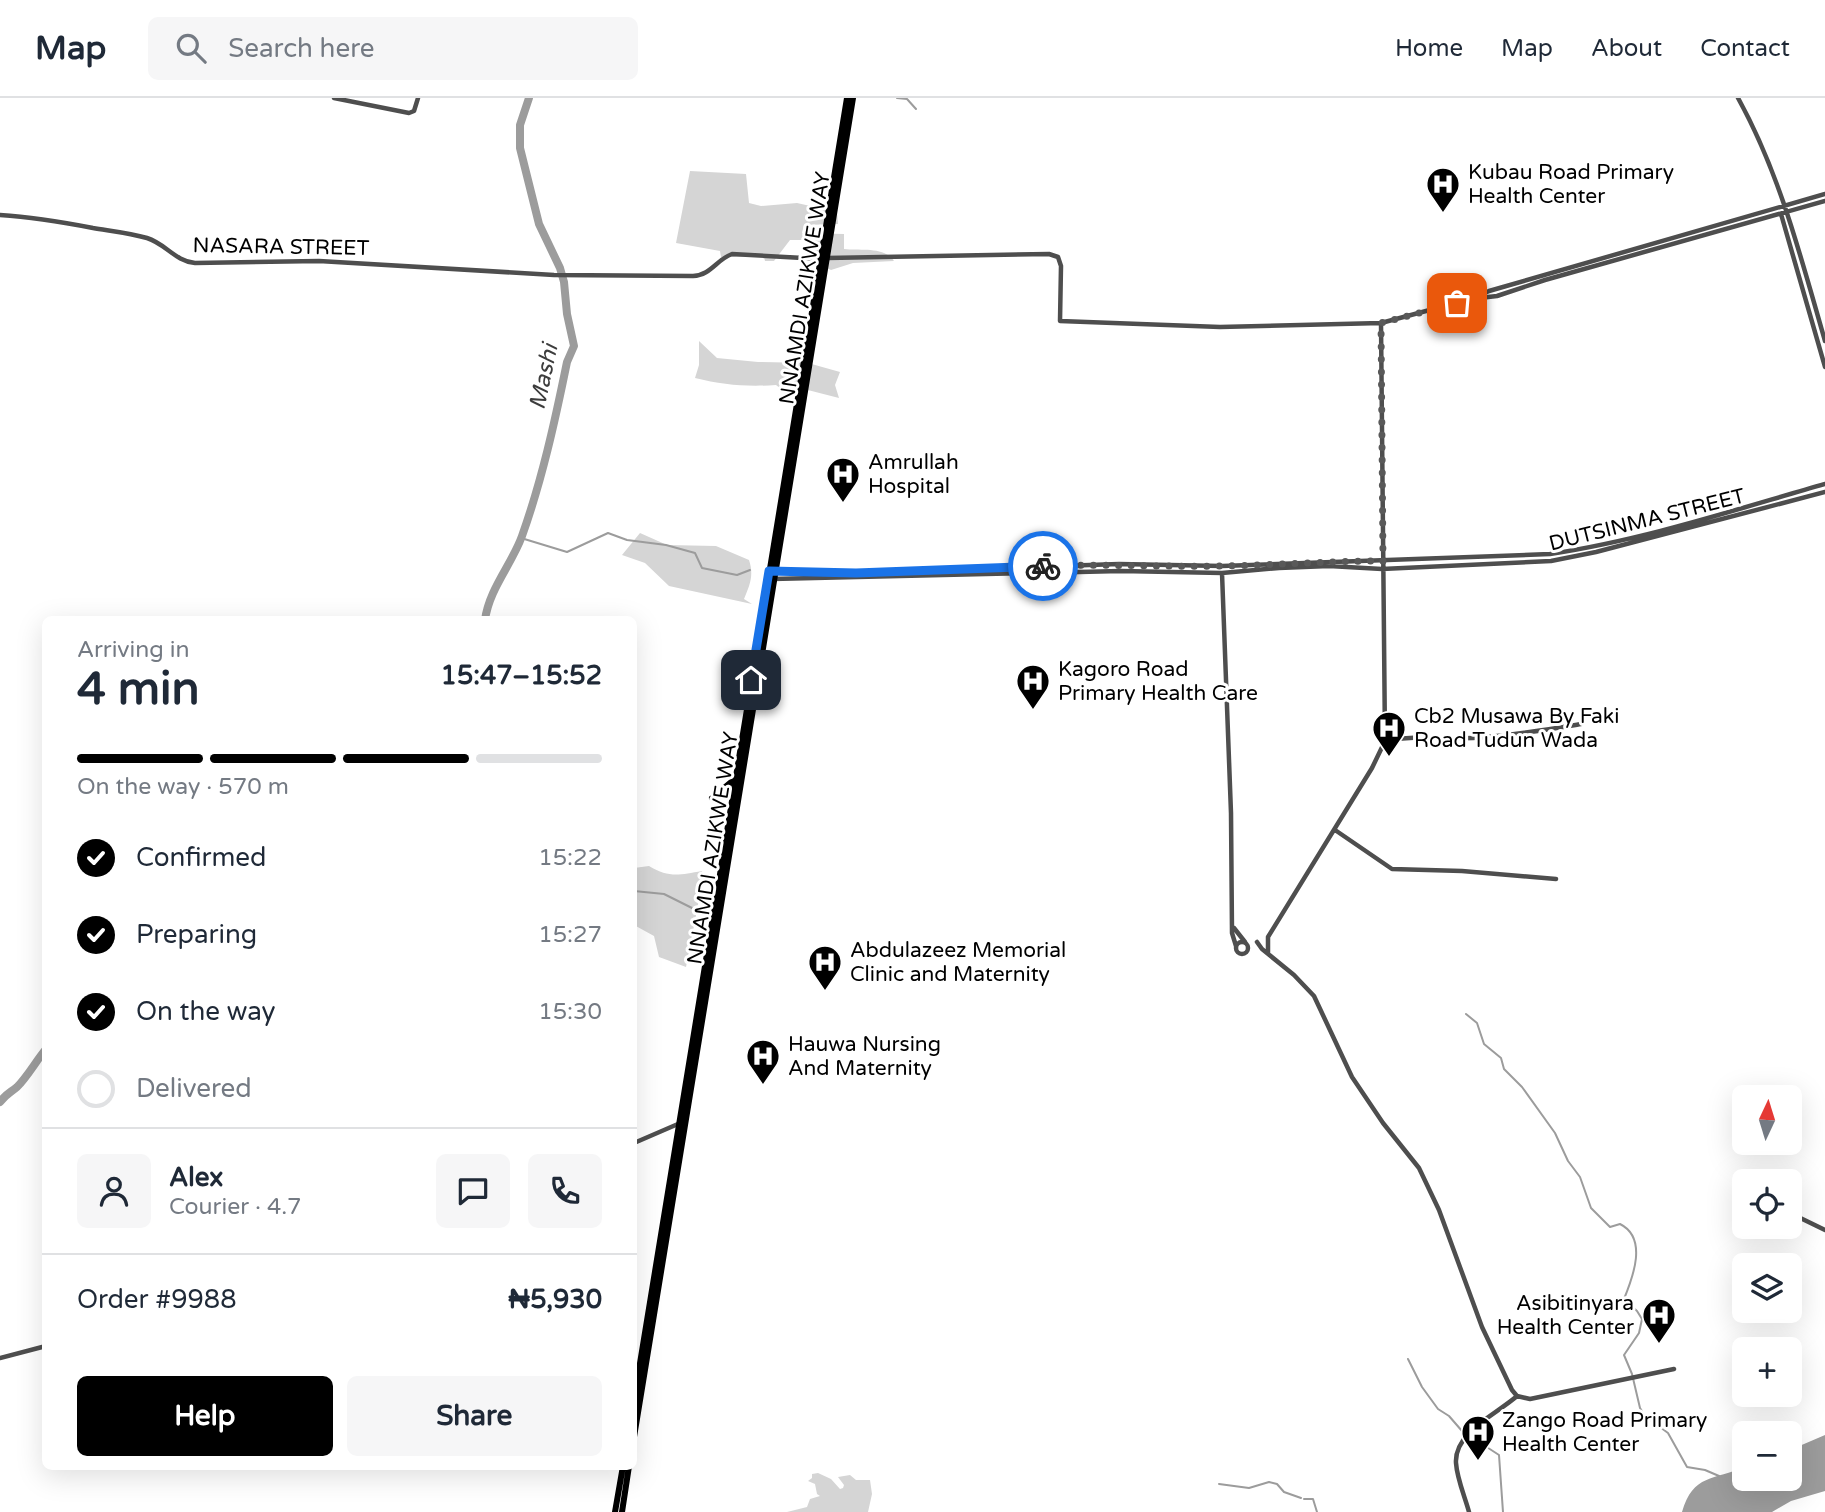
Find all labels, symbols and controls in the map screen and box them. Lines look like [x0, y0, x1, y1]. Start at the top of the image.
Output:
search box [148, 17, 638, 80]
text: Map [35, 29, 106, 68]
icon: search [172, 29, 210, 67]
text: Search here [228, 33, 374, 64]
text: Home [1395, 34, 1463, 63]
text: Map [1501, 34, 1553, 63]
text: About [1591, 34, 1662, 63]
text: Contact [1700, 34, 1790, 63]
place label: Kubau Road Primary Health Center [1468, 160, 1674, 209]
hospital icon: Kubau Road Primary Health Center [1424, 165, 1462, 214]
street label: NNAMDI AZIKWE WAY [774, 170, 836, 406]
street label: NASARA STREET [192, 233, 370, 261]
pin [1427, 273, 1487, 333]
icon: bag [1438, 284, 1476, 322]
water label: Mashi [523, 339, 565, 412]
place label: Amrullah Hospital [868, 450, 959, 499]
hospital icon: Amrullah Hospital [824, 455, 862, 504]
street label: DUTSINMA STREET [1546, 483, 1748, 556]
courier [1008, 531, 1078, 601]
icon: bike [1024, 547, 1062, 585]
text: Arriving in [77, 636, 190, 664]
pin [721, 650, 781, 710]
place label: Kagoro Road Primary Health Care [1058, 657, 1258, 706]
text: 15:47–15:52 [441, 660, 602, 691]
icon: home [732, 661, 770, 699]
text: 4 min [77, 662, 200, 717]
hospital icon: Kagoro Road Primary Health Care [1014, 662, 1052, 711]
place label: Cb2 Musawa By Faki Road Tudun Wada [1414, 704, 1619, 753]
hospital icon: Cb2 Musawa By Faki Road Tudun Wada [1370, 709, 1408, 758]
street label: NNAMDI AZIKWE WAY [682, 730, 744, 966]
text: On the way · 570 m [77, 773, 289, 801]
icon: check [77, 839, 115, 877]
text: Confirmed [136, 842, 266, 873]
text: 15:22 [538, 844, 602, 872]
icon: check [77, 916, 115, 954]
text: Preparing [136, 919, 257, 950]
text: 15:27 [538, 921, 602, 949]
place label: Abdulazeez Memorial Clinic and Maternity [850, 938, 1066, 987]
hospital icon: Abdulazeez Memorial Clinic and Maternity [806, 943, 844, 992]
icon: check [77, 993, 115, 1031]
text: On the way [136, 996, 276, 1027]
text: 15:30 [538, 998, 602, 1026]
place label: Hauwa Nursing And Maternity [788, 1032, 941, 1081]
hospital icon: Hauwa Nursing And Maternity [744, 1037, 782, 1086]
text: Delivered [136, 1073, 252, 1104]
north arrow [1732, 1085, 1802, 1155]
map controls [1732, 1085, 1802, 1491]
button: person [77, 1154, 151, 1228]
button: chat [436, 1154, 510, 1228]
button: phone [528, 1154, 602, 1228]
text: Alex [169, 1162, 223, 1193]
button: locate [1732, 1169, 1802, 1239]
text: Courier · 4.7 [169, 1193, 302, 1221]
button: layers [1732, 1253, 1802, 1323]
text: Order #9988 [77, 1284, 237, 1315]
text: ₦5,930 [508, 1284, 602, 1315]
place label: Asibitinyara Health Center [1497, 1291, 1634, 1340]
hospital icon: Asibitinyara Health Center [1640, 1296, 1678, 1345]
button: + [1732, 1337, 1802, 1407]
button: Help [77, 1376, 333, 1456]
button: Share [347, 1376, 602, 1456]
place label: Zango Road Primary Health Center [1502, 1408, 1707, 1457]
hospital icon: Zango Road Primary Health Center [1459, 1413, 1497, 1462]
button: − [1732, 1421, 1802, 1491]

